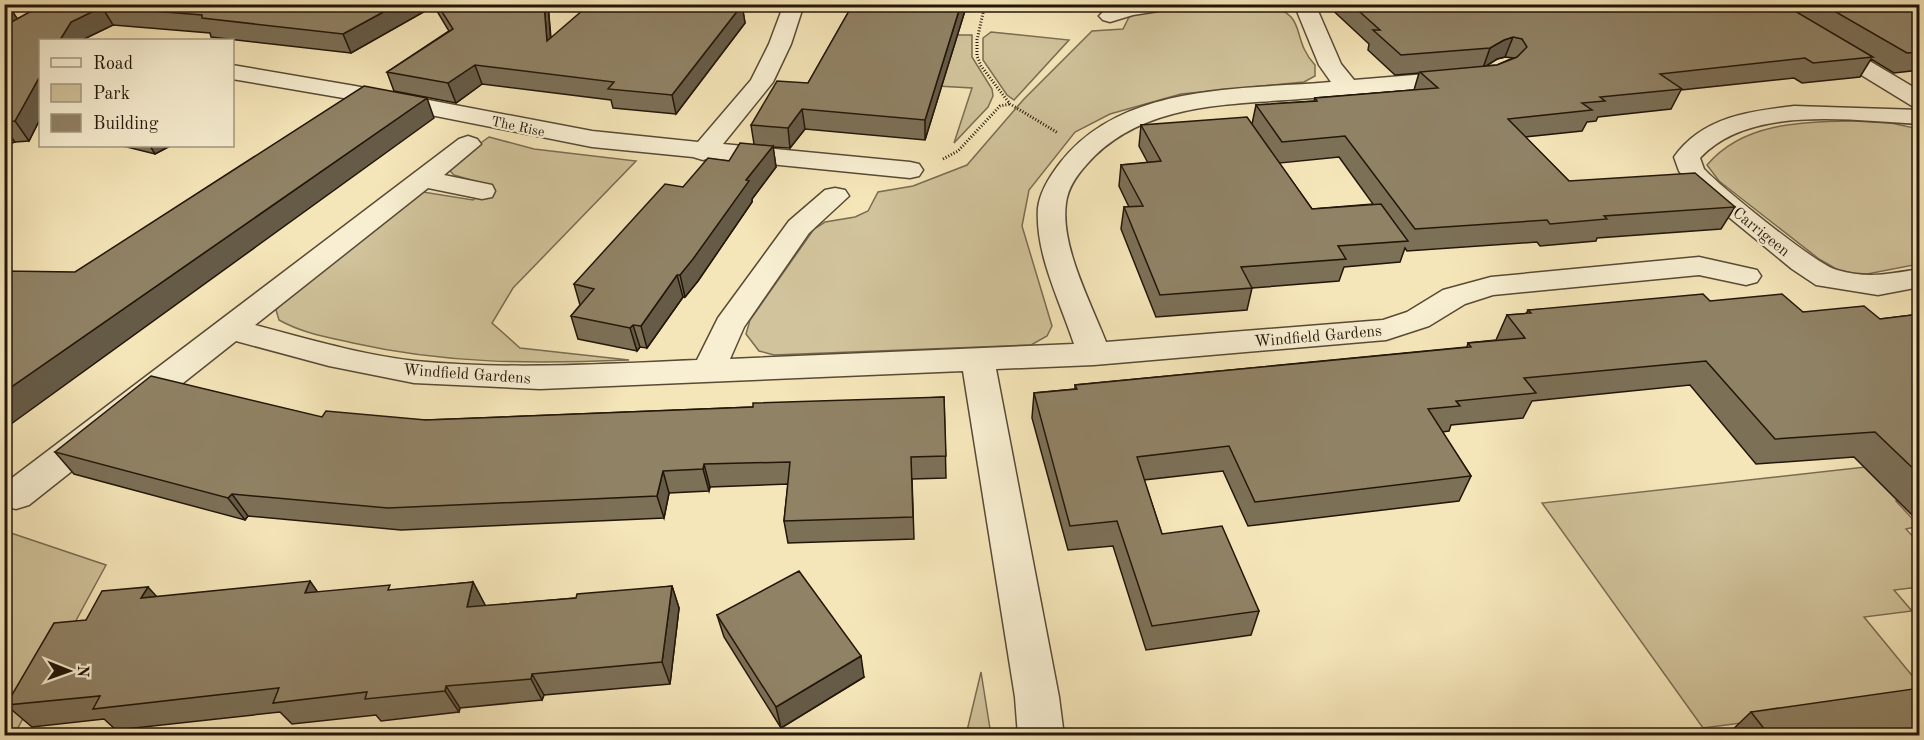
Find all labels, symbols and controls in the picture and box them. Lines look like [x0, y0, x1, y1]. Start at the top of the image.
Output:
legend [39, 39, 234, 147]
text: Road [93, 55, 133, 73]
text: Park [93, 85, 130, 103]
street label: The Rise [490, 114, 546, 139]
text: Building [93, 115, 159, 133]
street label: Carrigeen [1729, 205, 1792, 260]
street label: Windfield Gardens [1254, 323, 1383, 351]
street label: Windfield Gardens [402, 363, 531, 387]
north arrow [39, 641, 99, 701]
text: N [74, 665, 90, 678]

